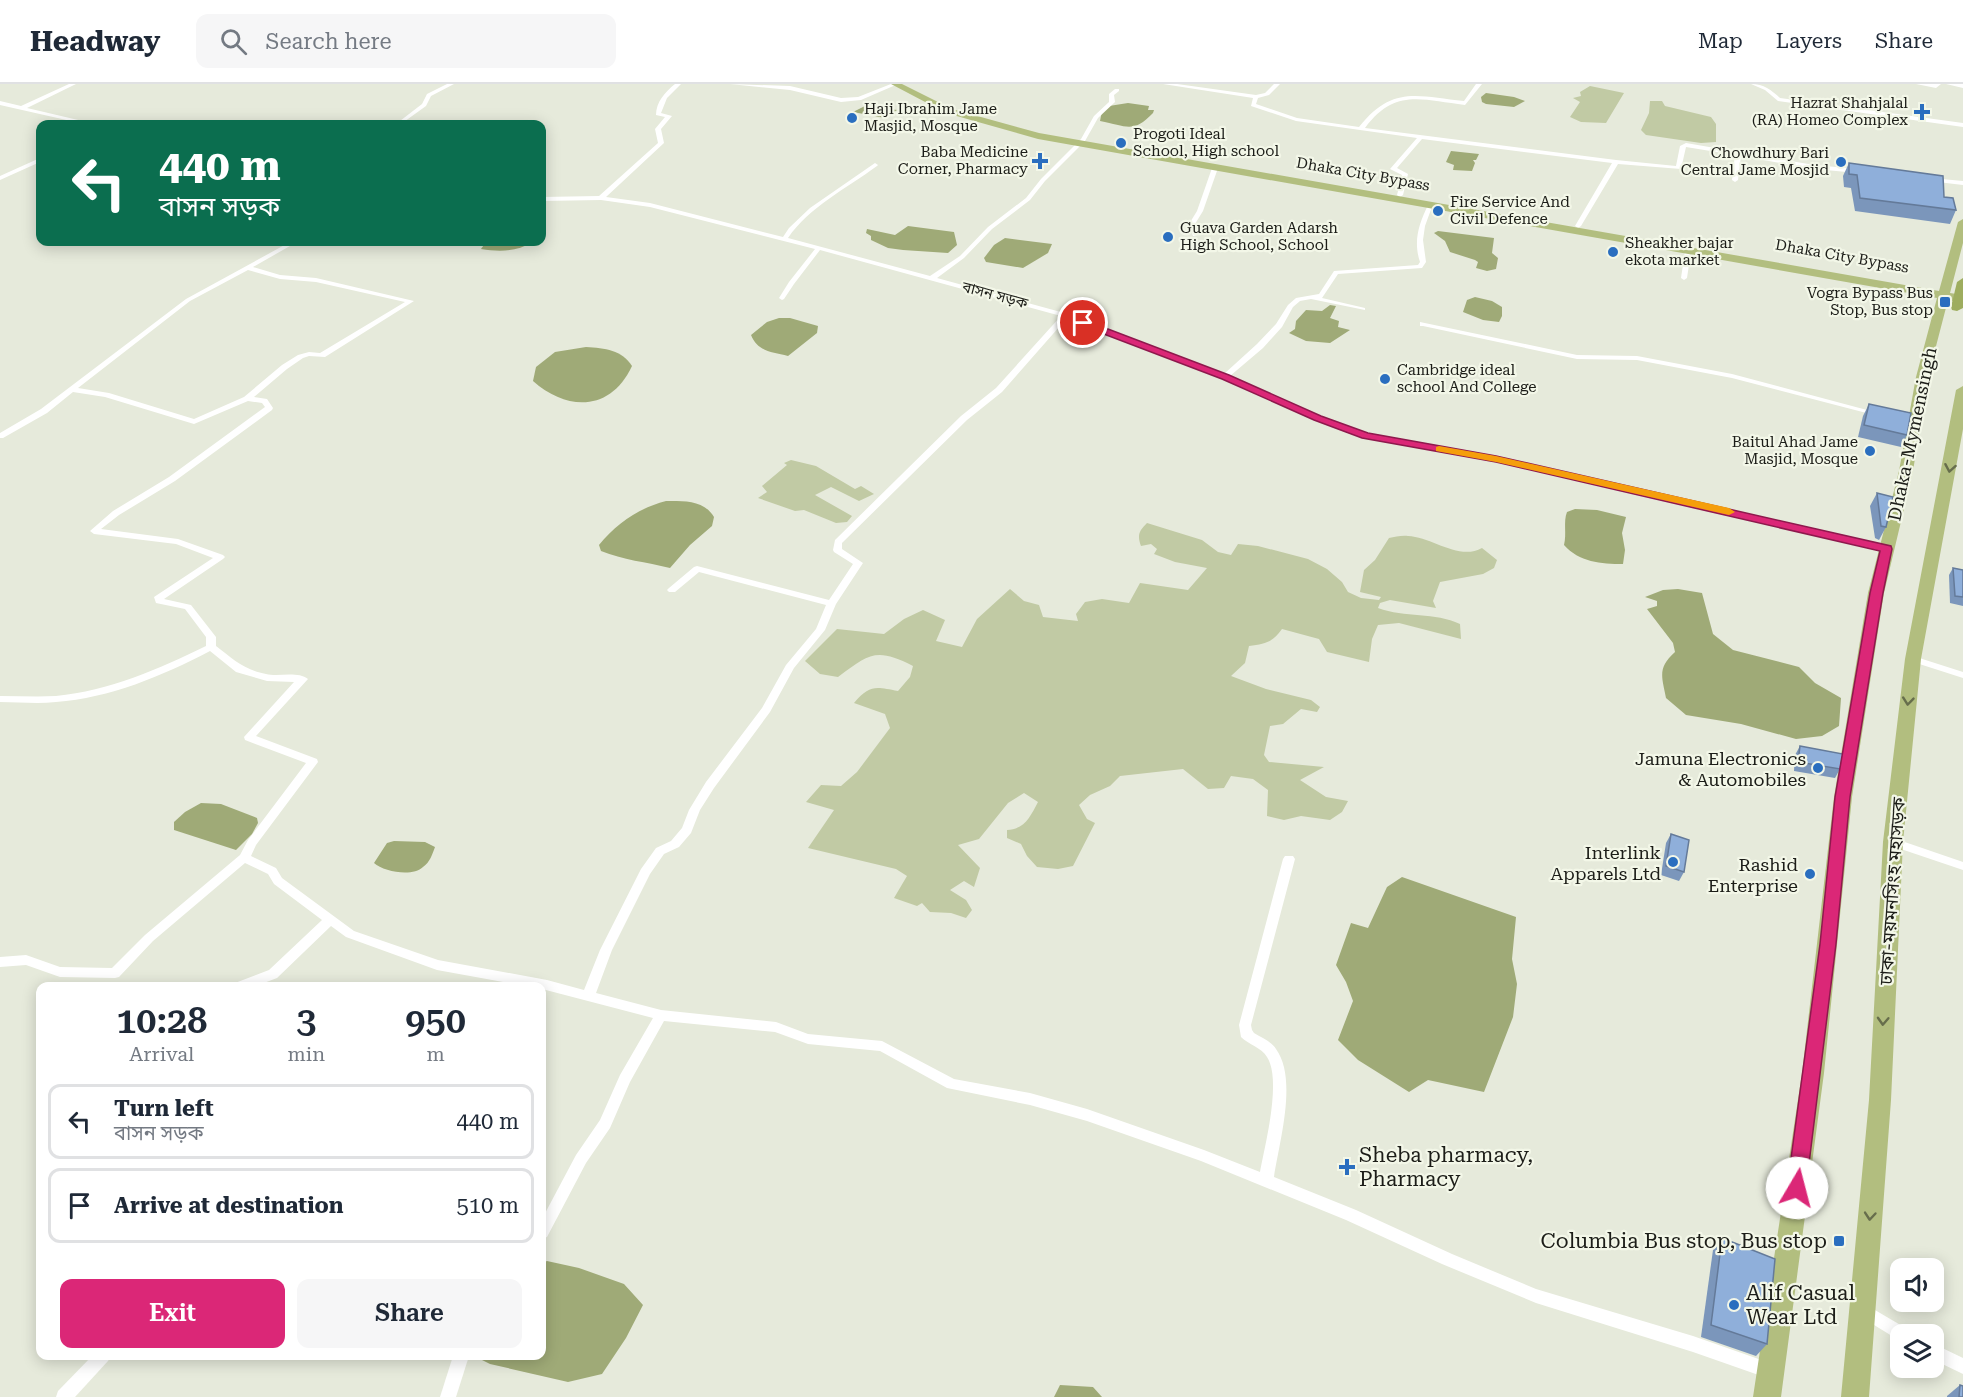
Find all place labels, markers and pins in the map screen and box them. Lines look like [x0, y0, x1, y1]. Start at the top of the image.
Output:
place label: Hazrat Shahjalal (RA) Homeo Complex [1752, 94, 1908, 129]
place label: Haji Ibrahim Jame Masjid, Mosque [864, 100, 997, 135]
marker: Hazrat Shahjalal (RA) Homeo Complex [1913, 103, 1931, 121]
marker: Haji Ibrahim Jame Masjid, Mosque [845, 111, 859, 125]
place label: Progoti Ideal School, High school [1133, 125, 1279, 160]
marker: Progoti Ideal School, High school [1114, 136, 1128, 150]
place label: Baba Medicine Corner, Pharmacy [898, 143, 1028, 178]
place label: Chowdhury Bari Central Jame Mosjid [1681, 144, 1829, 179]
marker: Baba Medicine Corner, Pharmacy [1033, 154, 1047, 168]
marker: Chowdhury Bari Central Jame Mosjid [1834, 155, 1848, 169]
place label: Fire Service And Civil Defence [1450, 193, 1570, 228]
marker: Fire Service And Civil Defence [1431, 204, 1445, 218]
place label: Guava Garden Adarsh High School, School [1180, 219, 1338, 254]
marker: Guava Garden Adarsh High School, School [1161, 230, 1175, 244]
place label: Sheakher bajar ekota market [1625, 234, 1734, 269]
marker: Sheakher bajar ekota market [1606, 245, 1620, 259]
place label: Vogra Bypass Bus Stop, Bus stop [1807, 284, 1933, 319]
marker: Vogra Bypass Bus Stop, Bus stop [1938, 295, 1952, 309]
pin [1057, 297, 1108, 348]
place label: Cambridge ideal school And College [1397, 361, 1536, 396]
marker: Cambridge ideal school And College [1378, 372, 1392, 386]
place label: Baitul Ahad Jame Masjid, Mosque [1732, 433, 1858, 468]
marker: Baitul Ahad Jame Masjid, Mosque [1863, 444, 1877, 458]
place label: Jamuna Electronics & Automobiles [1635, 748, 1806, 790]
marker: Jamuna Electronics & Automobiles [1811, 761, 1825, 775]
place label: Interlink Apparels Ltd [1551, 842, 1661, 884]
place label: Rashid Enterprise [1708, 854, 1798, 896]
marker: Interlink Apparels Ltd [1666, 855, 1680, 869]
marker: Rashid Enterprise [1803, 867, 1817, 881]
place label: Sheba pharmacy, Pharmacy [1359, 1143, 1533, 1191]
marker: Sheba pharmacy, Pharmacy [1340, 1160, 1354, 1174]
place label: Columbia Bus stop, Bus stop [1541, 1229, 1827, 1253]
marker: Columbia Bus stop, Bus stop [1832, 1234, 1846, 1248]
place label: Alif Casual Wear Ltd [1746, 1281, 1855, 1329]
marker: Alif Casual Wear Ltd [1727, 1298, 1741, 1312]

